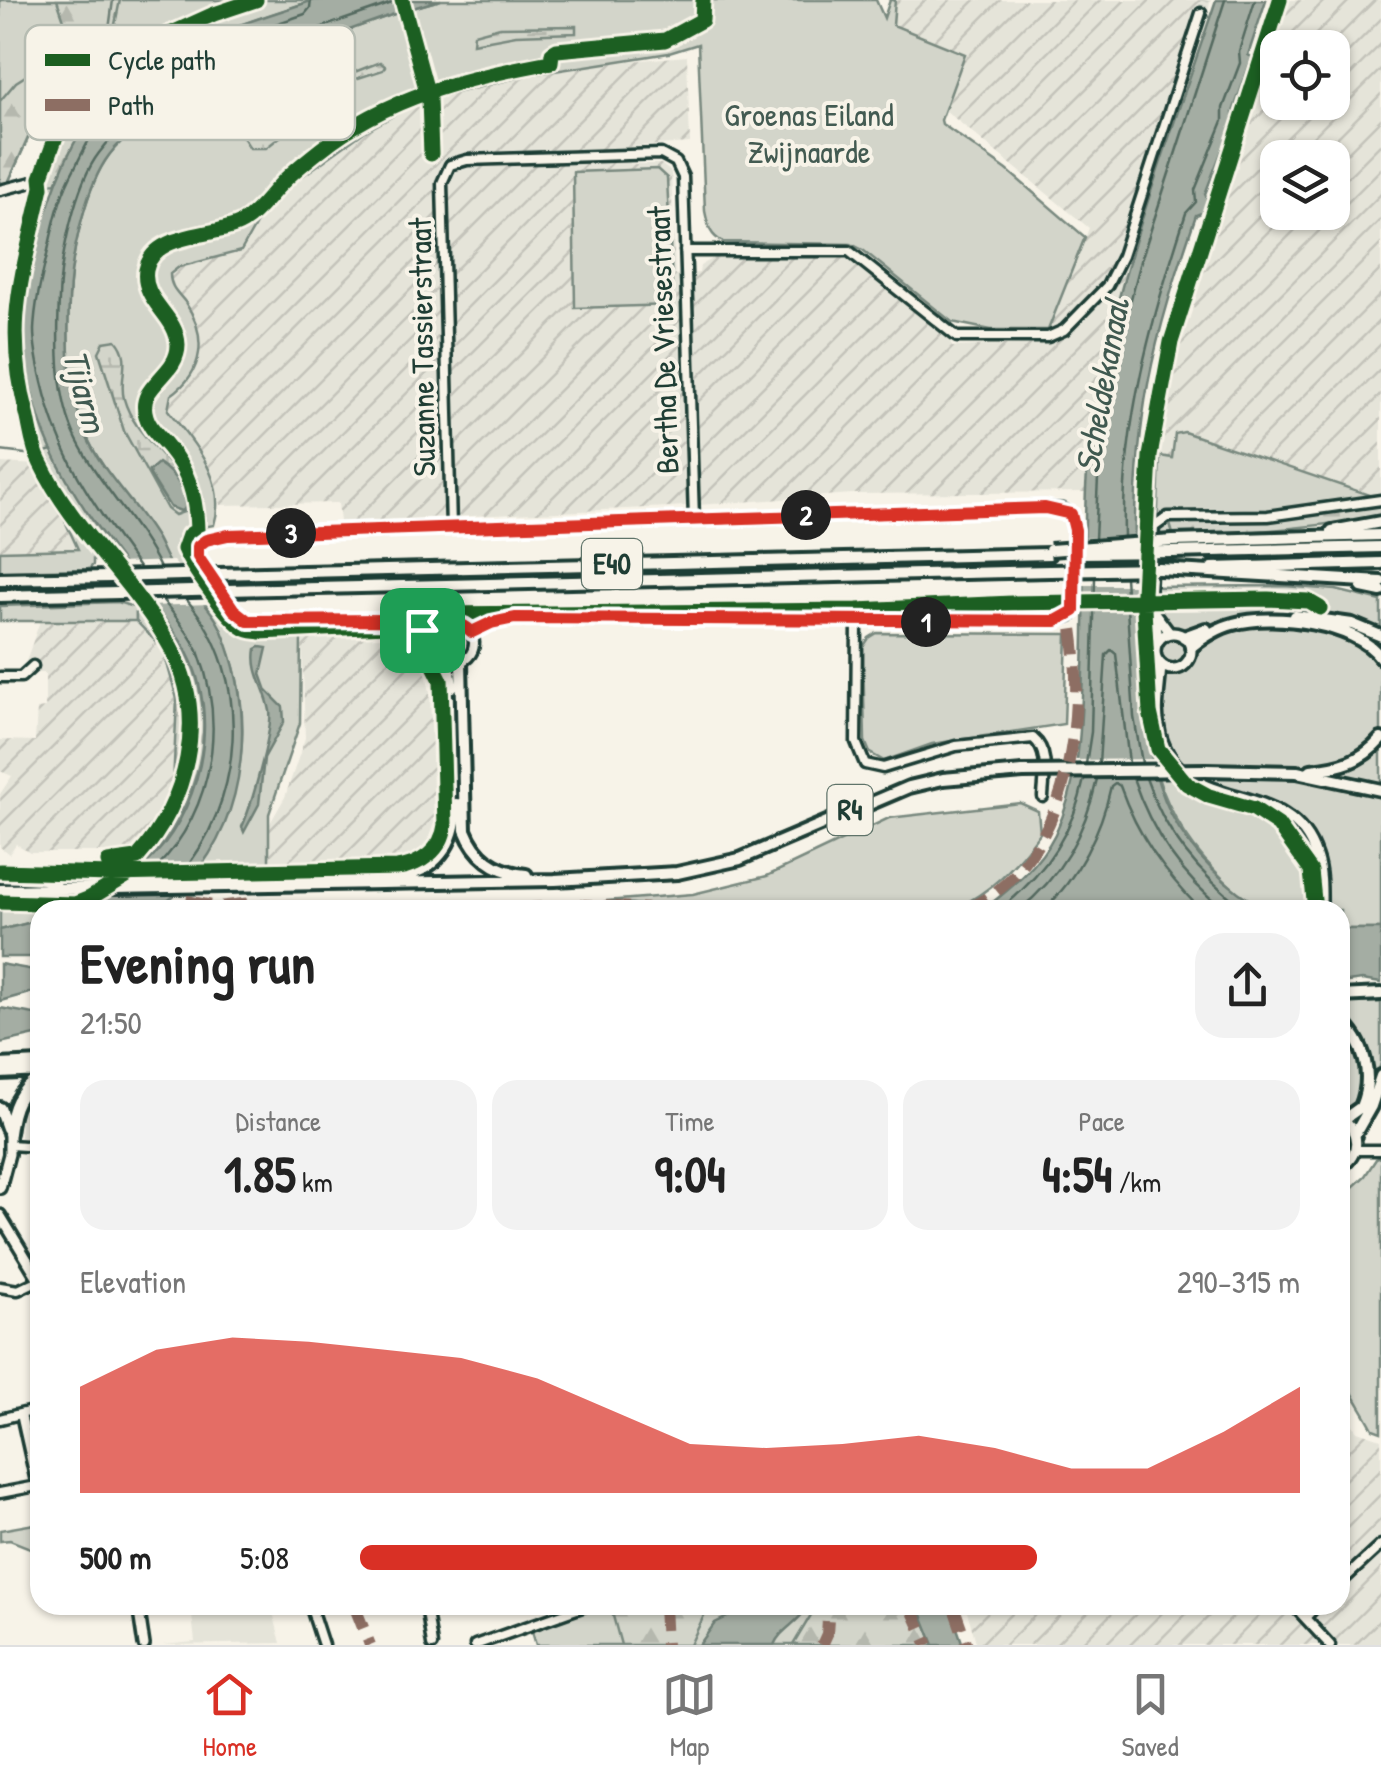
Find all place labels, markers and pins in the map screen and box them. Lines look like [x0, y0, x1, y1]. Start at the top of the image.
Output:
pin: 2 [781, 490, 831, 540]
pin: 3 [266, 508, 316, 558]
pin [380, 588, 465, 673]
pin: 1 [901, 597, 951, 647]

